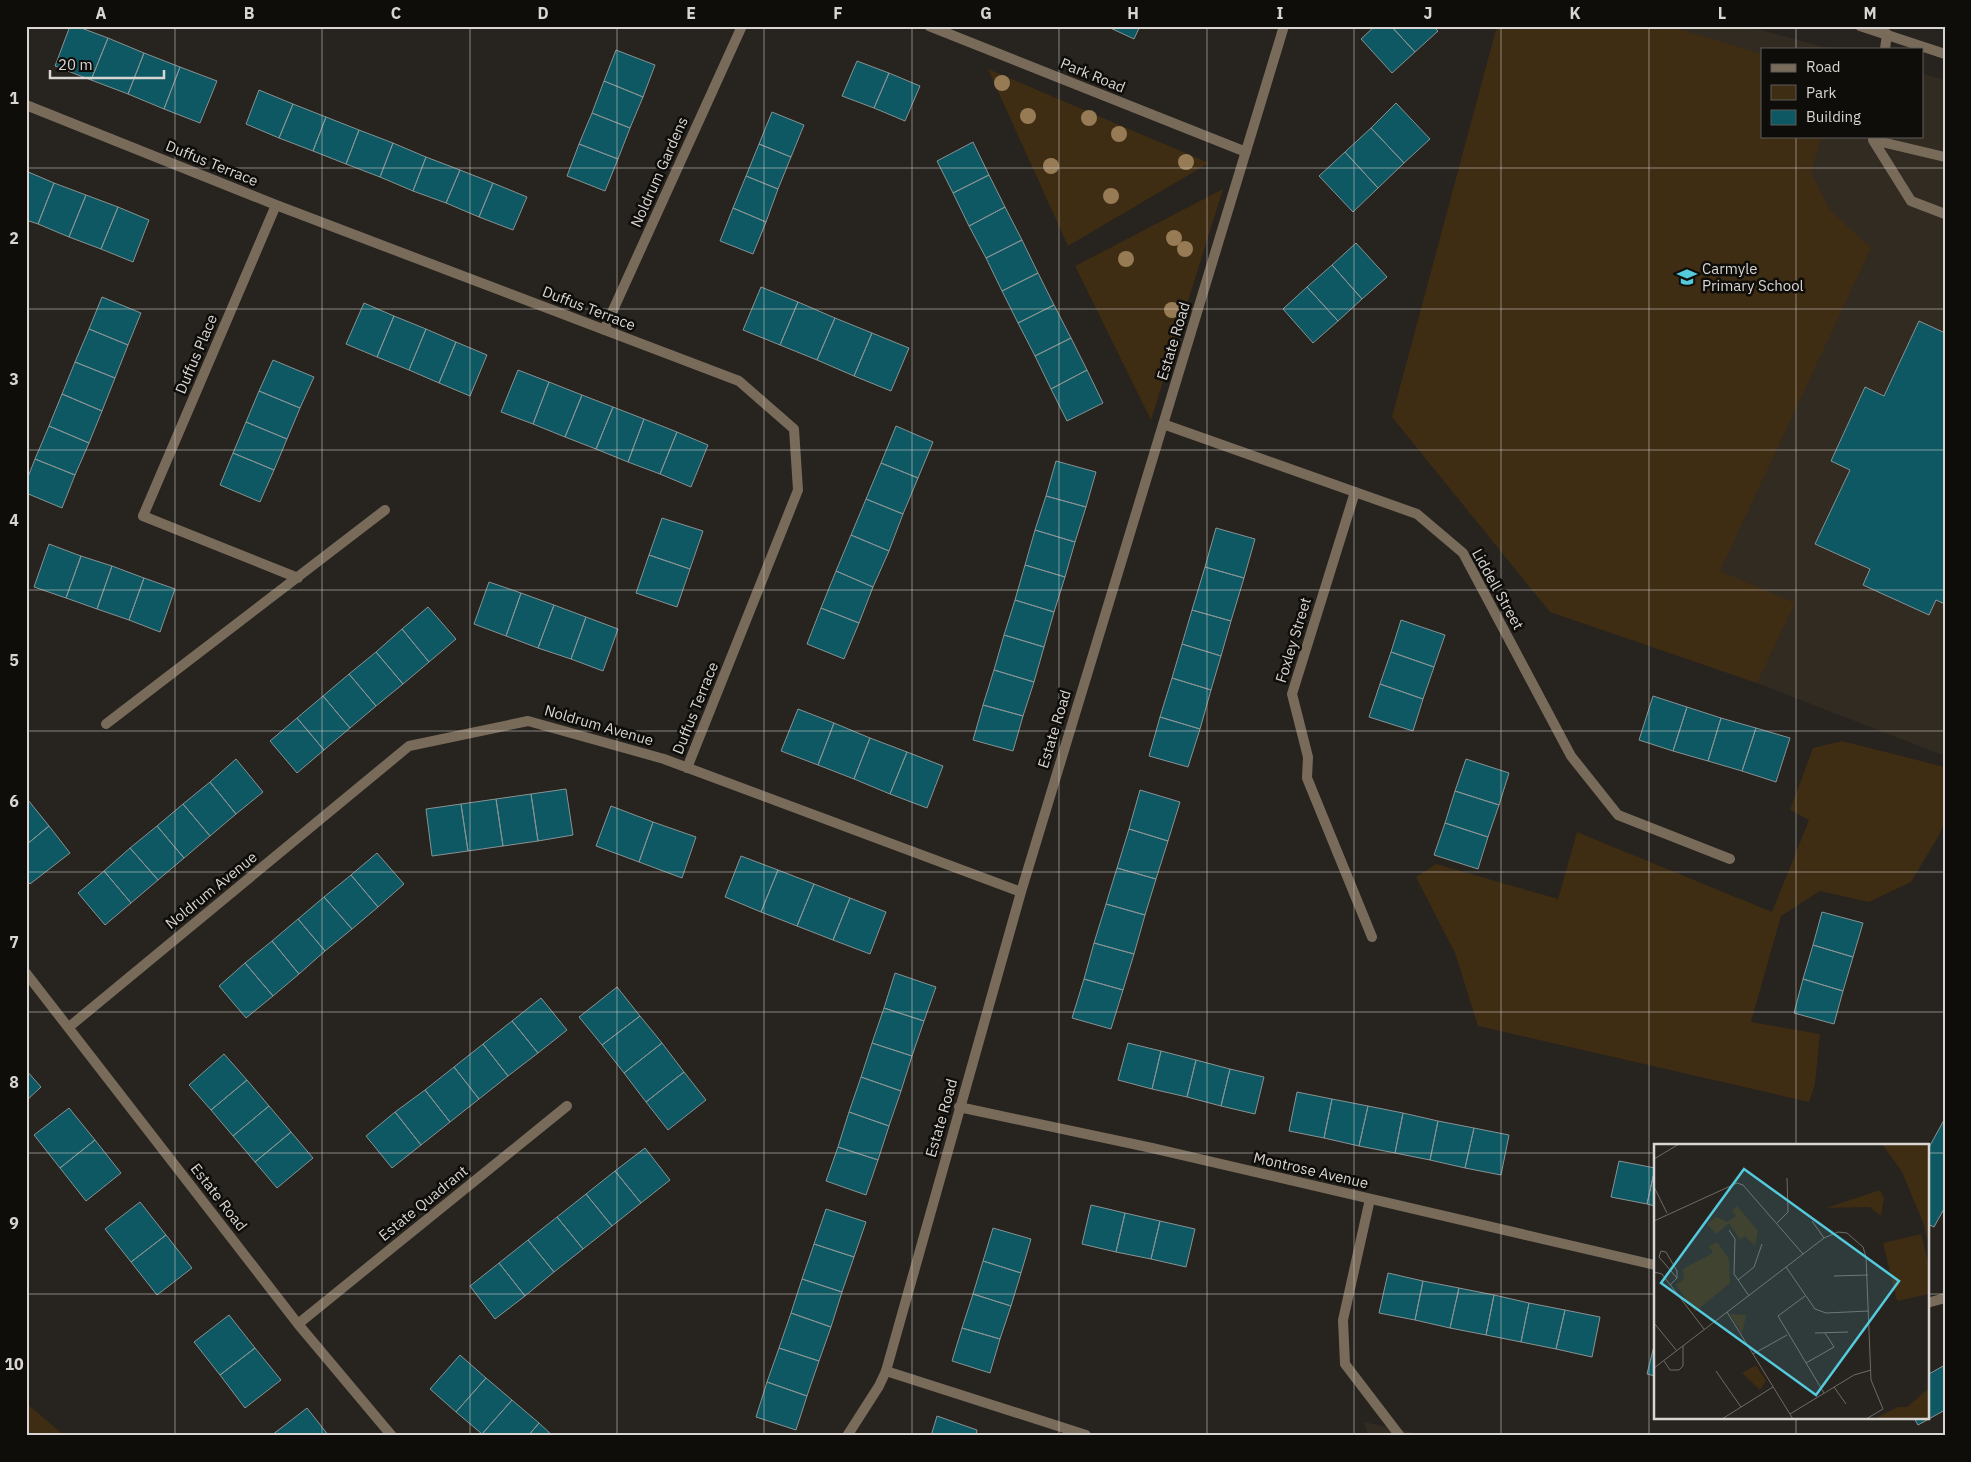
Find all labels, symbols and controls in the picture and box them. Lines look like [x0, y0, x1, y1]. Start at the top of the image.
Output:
text: A [96, 3, 107, 23]
text: B [244, 3, 255, 23]
text: C [391, 3, 401, 23]
text: D [537, 3, 549, 23]
text: E [686, 3, 696, 23]
text: F [833, 3, 843, 23]
text: G [980, 3, 992, 23]
text: H [1127, 3, 1139, 23]
text: I [1277, 3, 1284, 23]
text: J [1424, 3, 1432, 23]
text: K [1569, 3, 1581, 23]
text: L [1718, 3, 1726, 23]
text: M [1863, 3, 1877, 23]
scale bar [50, 48, 164, 80]
legend [1761, 48, 1924, 138]
street label: Park Road [1058, 53, 1128, 97]
text: 20 m [58, 55, 93, 74]
text: Road [1806, 57, 1841, 76]
text: Park [1806, 83, 1836, 102]
text: 1 [9, 88, 19, 108]
text: Building [1806, 107, 1861, 126]
street label: Noldrum Gardens [626, 114, 692, 230]
street label: Duffus Terrace [163, 136, 261, 190]
text: 2 [9, 228, 19, 248]
place label: Carmyle Primary School [1702, 259, 1804, 295]
school or university icon: Carmyle Primary School [1676, 266, 1698, 288]
street label: Duffus Terrace [540, 282, 638, 334]
street label: Estate Road [1152, 300, 1194, 382]
street label: Duffus Place [171, 311, 221, 397]
text: 3 [9, 369, 19, 389]
text: 4 [9, 510, 19, 530]
street label: Liddell Street [1468, 545, 1528, 633]
street label: Foxley Street [1271, 595, 1315, 685]
text: 5 [9, 650, 19, 670]
street label: Duffus Terrace [668, 659, 722, 757]
street label: Estate Road [1033, 688, 1075, 770]
street label: Noldrum Avenue [542, 700, 656, 750]
text: 6 [9, 791, 19, 811]
street label: Noldrum Avenue [161, 847, 261, 933]
text: 7 [9, 932, 19, 952]
text: 8 [9, 1072, 19, 1092]
street label: Estate Road [921, 1077, 961, 1159]
inset map [1654, 1144, 1928, 1420]
street label: Montrose Avenue [1252, 1148, 1370, 1192]
street label: Estate Road [187, 1159, 251, 1235]
street label: Estate Quadrant [375, 1161, 471, 1245]
text: 9 [9, 1213, 19, 1233]
text: 10 [4, 1354, 24, 1374]

